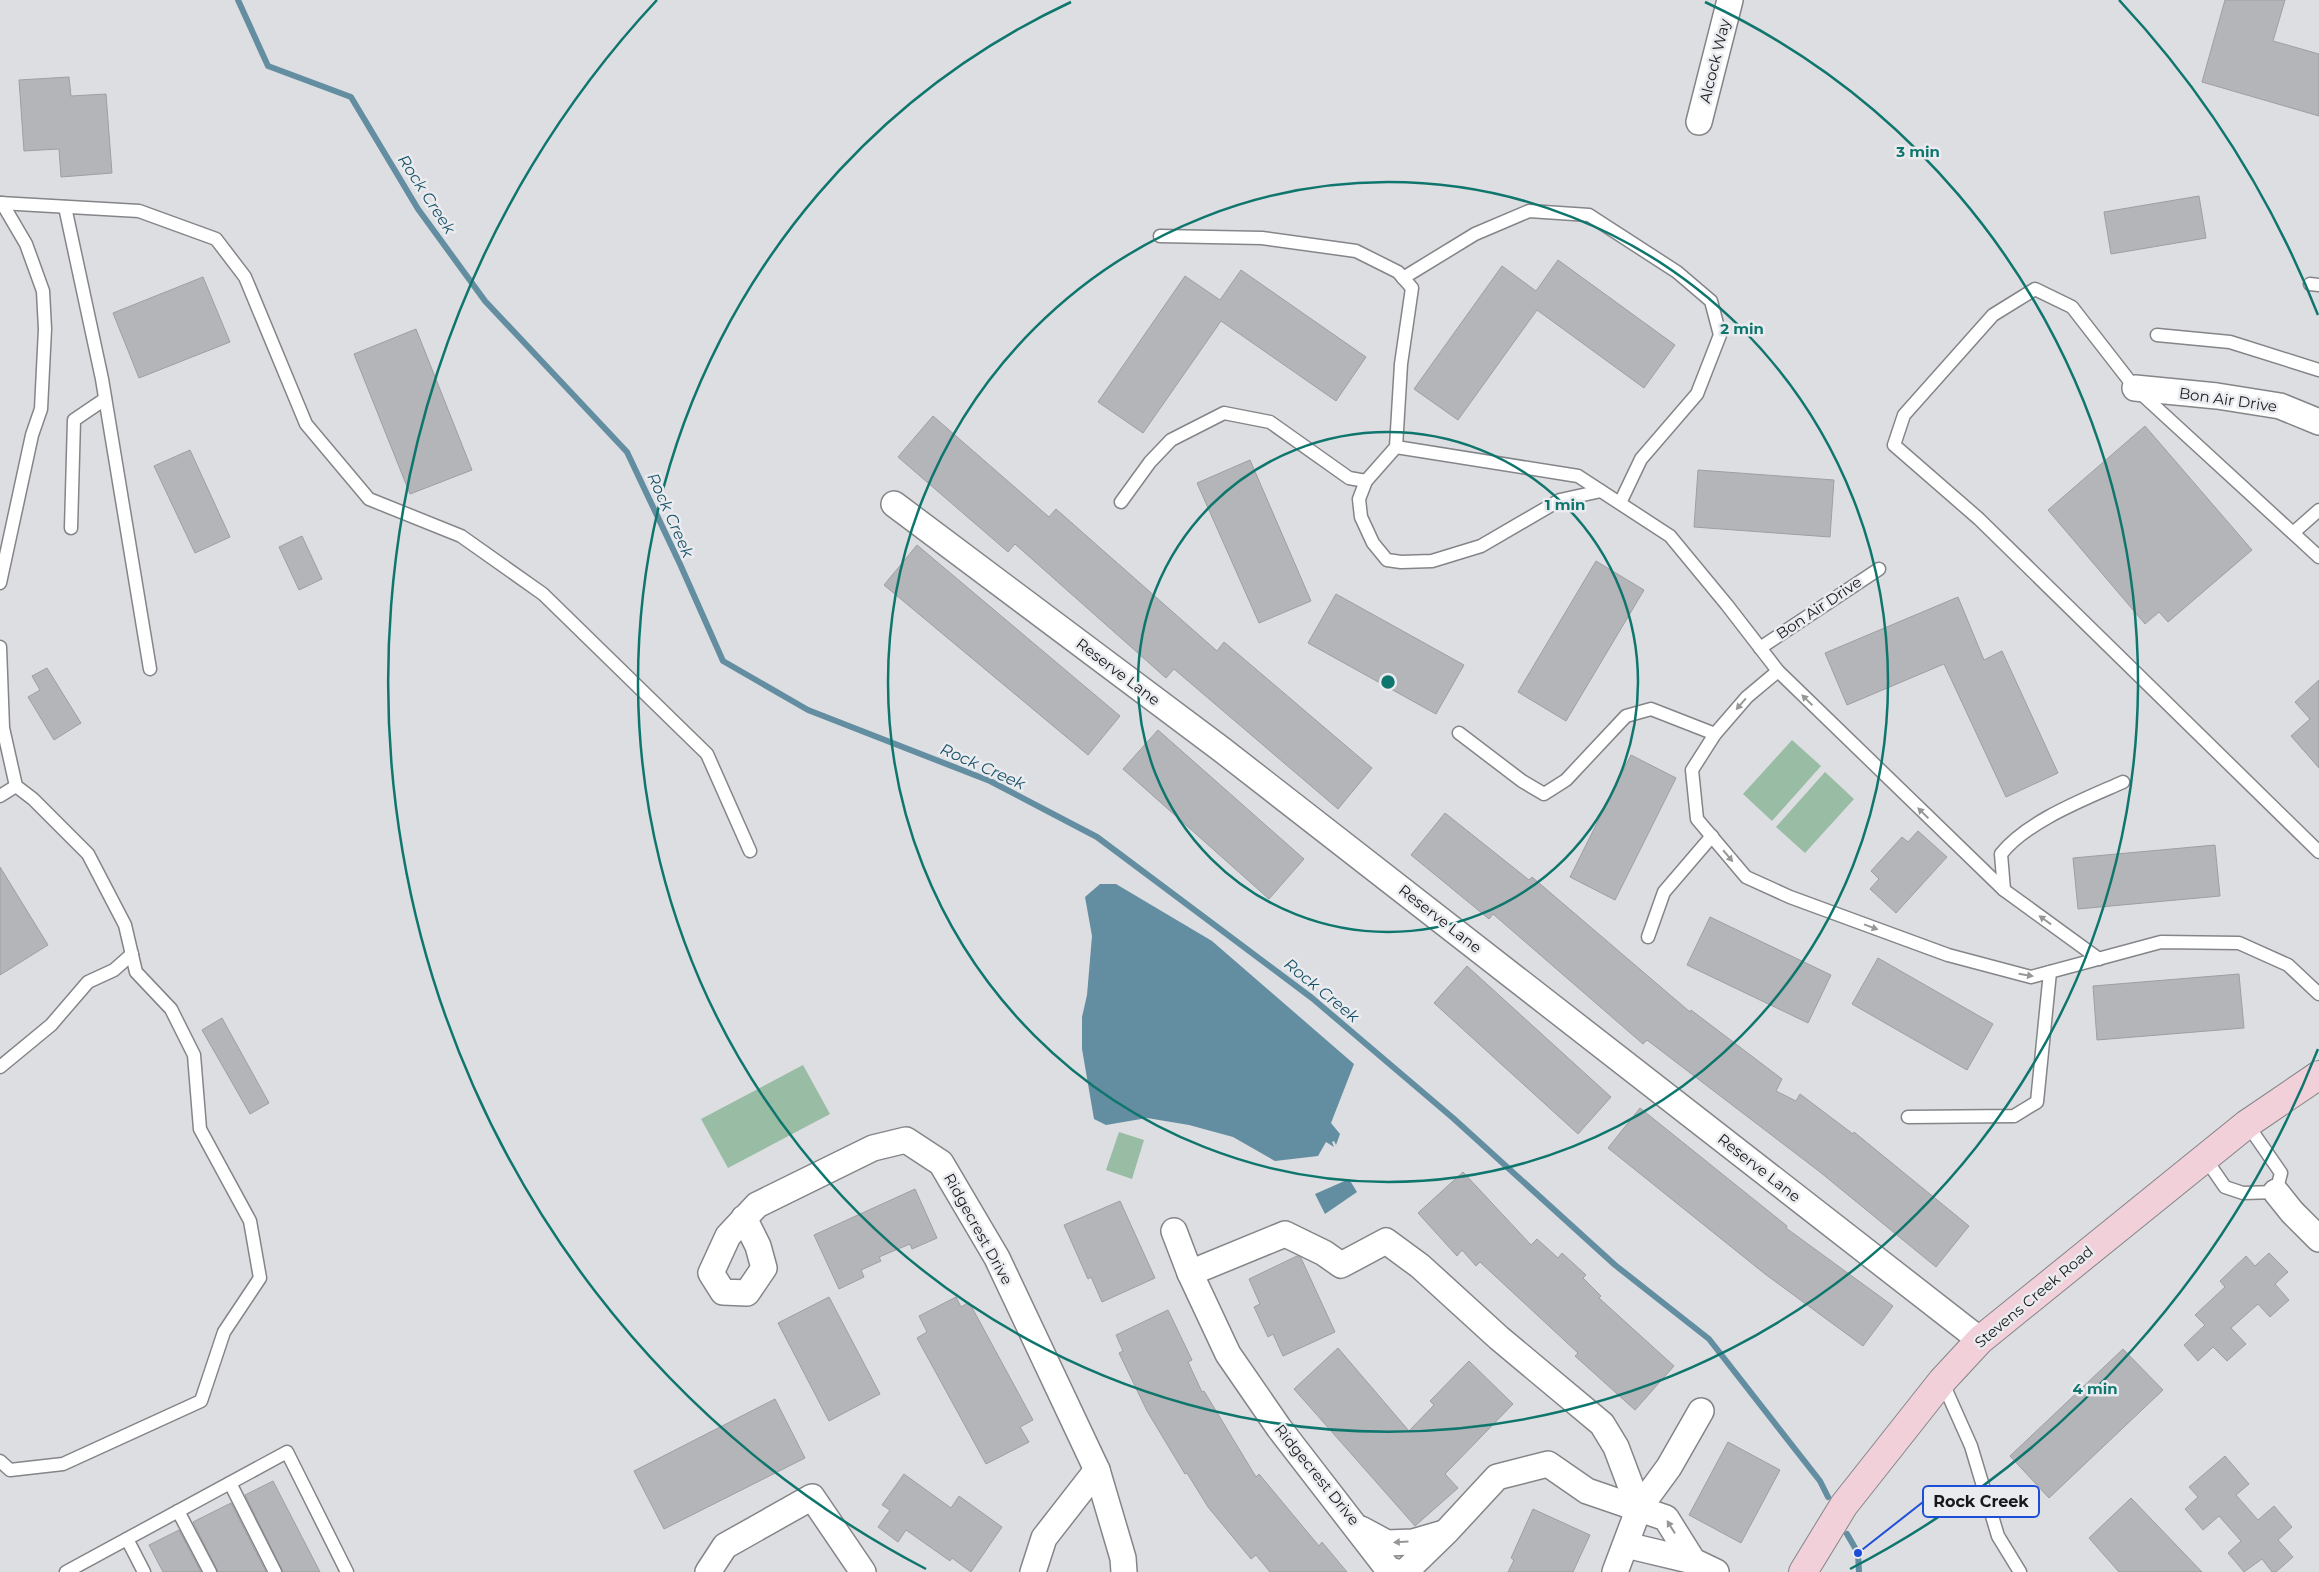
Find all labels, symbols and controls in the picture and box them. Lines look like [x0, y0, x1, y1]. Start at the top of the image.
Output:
street label: Alcock Way [1695, 16, 1734, 105]
text: 3 min [1895, 142, 1940, 161]
water label: Rock Creek [394, 151, 460, 239]
text: 2 min [1720, 319, 1764, 338]
street label: Bon Air Drive [2178, 383, 2278, 416]
water label: Rock Creek [643, 470, 698, 562]
text: 1 min [1545, 495, 1585, 514]
street label: Bon Air Drive [1772, 572, 1865, 643]
street label: Reserve Lane [1073, 634, 1164, 709]
centre of rings [1379, 673, 1397, 691]
one-way arrow [1801, 694, 1813, 706]
one-way arrow [1736, 697, 1747, 710]
water label: Rock Creek [937, 739, 1029, 794]
one-way arrow [1917, 808, 1929, 820]
one-way arrow [1723, 849, 1734, 862]
street label: Reserve Lane [1395, 880, 1486, 957]
one-way arrow [2038, 915, 2052, 925]
one-way arrow [1864, 923, 1879, 931]
water label: Rock Creek [1280, 954, 1364, 1027]
one-way arrow [2019, 971, 2035, 979]
street label: Reserve Lane [1714, 1129, 1805, 1206]
street label: Ridgecrest Drive [940, 1170, 1017, 1288]
street label: Stevens Creek Road [1971, 1241, 2097, 1352]
text: 4 min [2072, 1379, 2118, 1398]
street label: Ridgecrest Drive [1271, 1420, 1364, 1529]
callout: Rock Creek [1923, 1486, 2039, 1517]
text: Rock Creek [1933, 1492, 2029, 1511]
one-way arrow [1667, 1520, 1676, 1533]
one-way arrow [1392, 1539, 1408, 1547]

